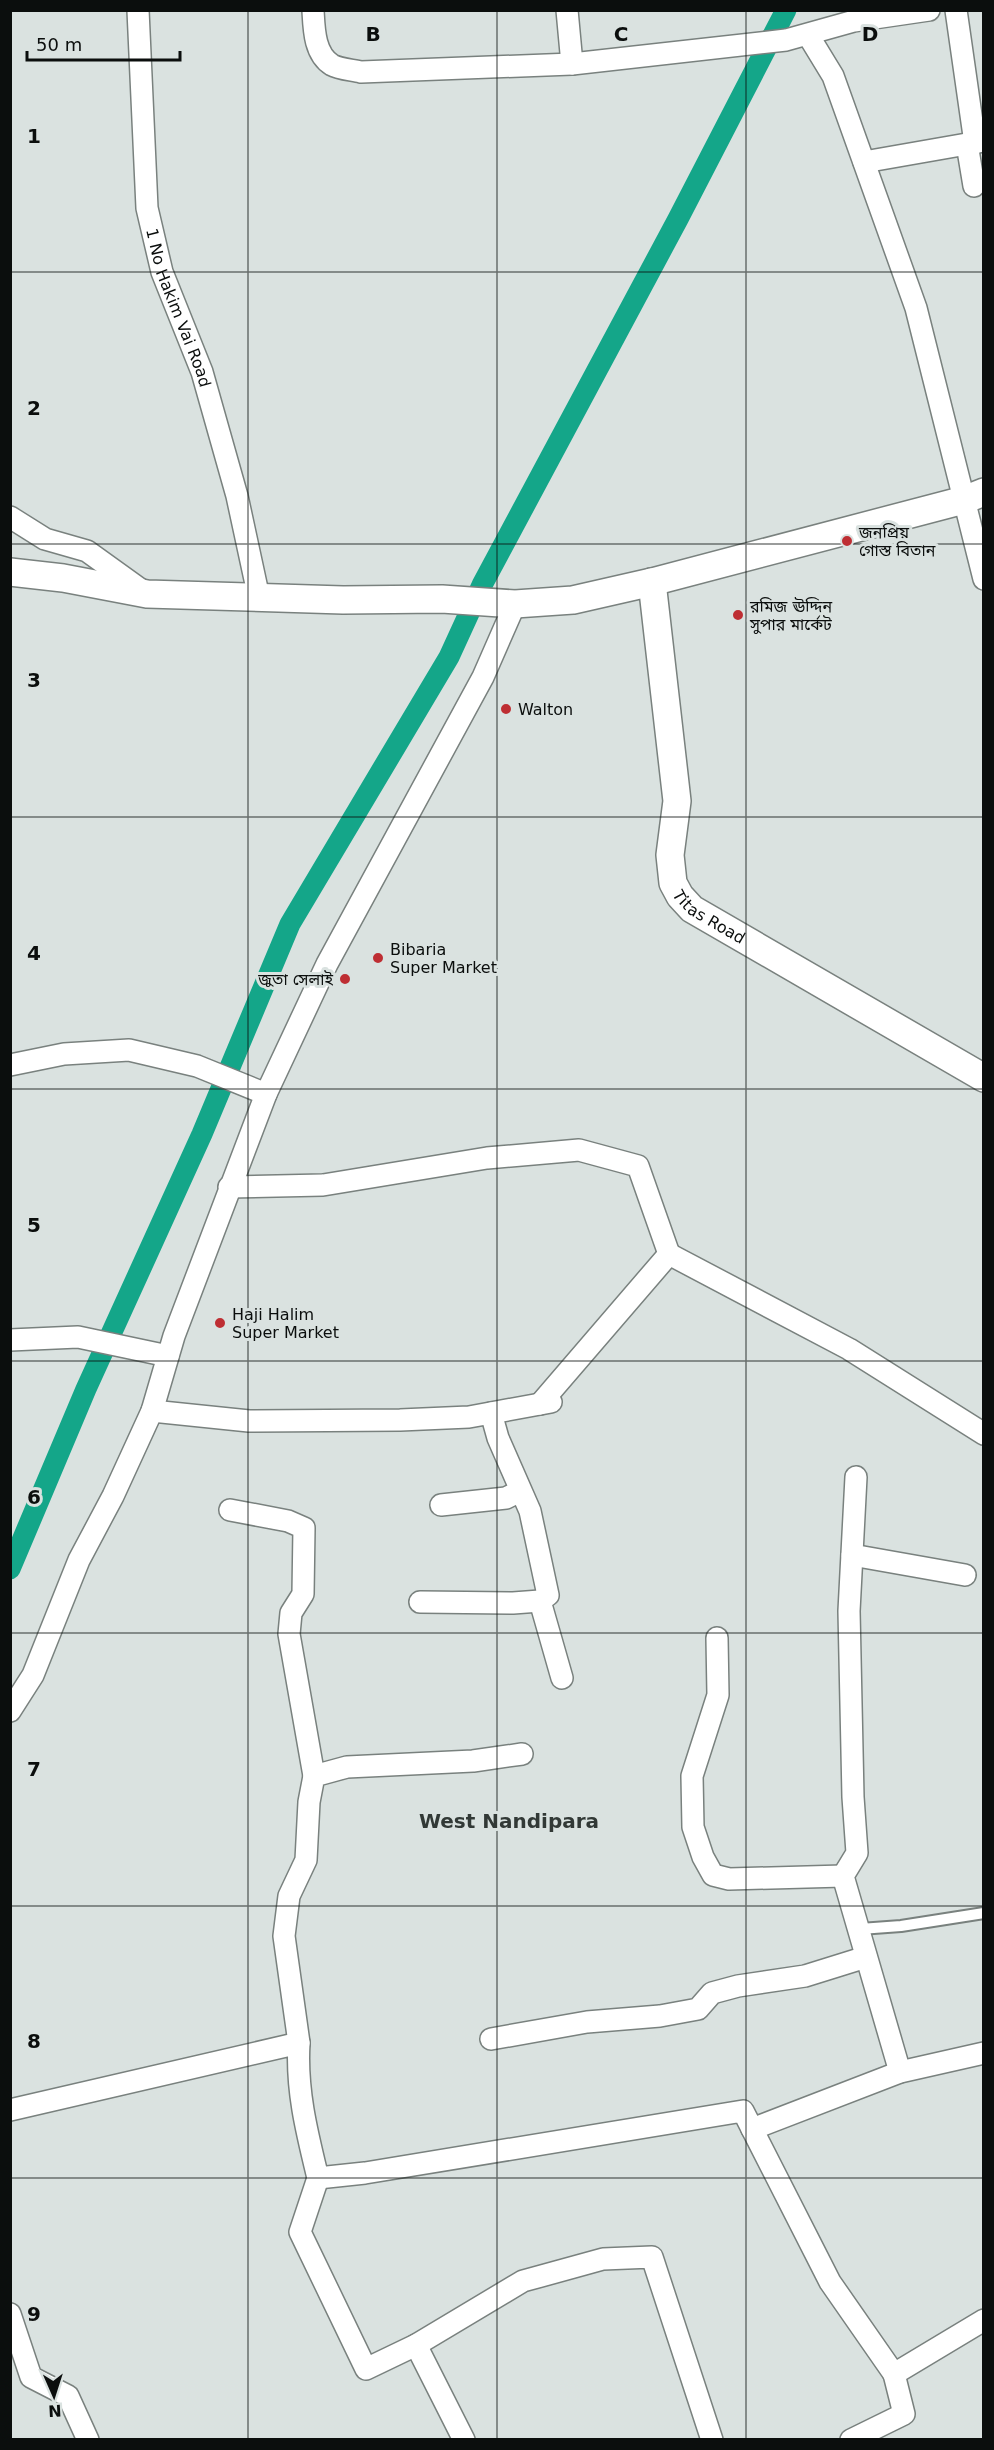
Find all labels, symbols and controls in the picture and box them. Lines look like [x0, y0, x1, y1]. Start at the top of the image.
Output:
text: B [365, 22, 381, 46]
text: C [614, 22, 628, 46]
text: D [862, 22, 878, 46]
scale bar [27, 24, 180, 62]
text: 50 m [36, 34, 82, 55]
text: 1 [27, 124, 41, 148]
street label: 1 No Hakim Vai Road [143, 226, 215, 389]
text: 2 [27, 396, 41, 420]
place label: জনপ্রিয় গোস্ত বিতান [858, 523, 936, 560]
marker: জনপ্রিয় গোস্ত বিতান [840, 534, 854, 548]
place label: রমিজ ঊদ্দিন সুপার মার্কেট [749, 597, 832, 634]
marker: রমিজ ঊদ্দিন সুপার মার্কেট [731, 608, 745, 622]
text: 3 [27, 668, 41, 692]
place label: Walton [518, 700, 573, 719]
marker: Walton [499, 702, 513, 716]
street label: Titas Road [669, 886, 749, 947]
place label: Bibaria Super Market [390, 940, 497, 977]
text: 4 [27, 941, 41, 965]
marker: Bibaria Super Market [371, 951, 385, 965]
place label: জুতা সেলাই [257, 970, 333, 989]
marker: জুতা সেলাই [338, 972, 352, 986]
text: 5 [27, 1213, 41, 1237]
place label: Haji Halim Super Market [232, 1305, 339, 1342]
marker: Haji Halim Super Market [213, 1316, 227, 1330]
text: 6 [27, 1485, 41, 1509]
text: 7 [27, 1757, 41, 1781]
district label: West Nandipara [419, 1809, 599, 1833]
text: 8 [27, 2029, 41, 2053]
text: 9 [27, 2302, 41, 2326]
north arrow [24, 2366, 84, 2426]
text: N [48, 2401, 62, 2420]

